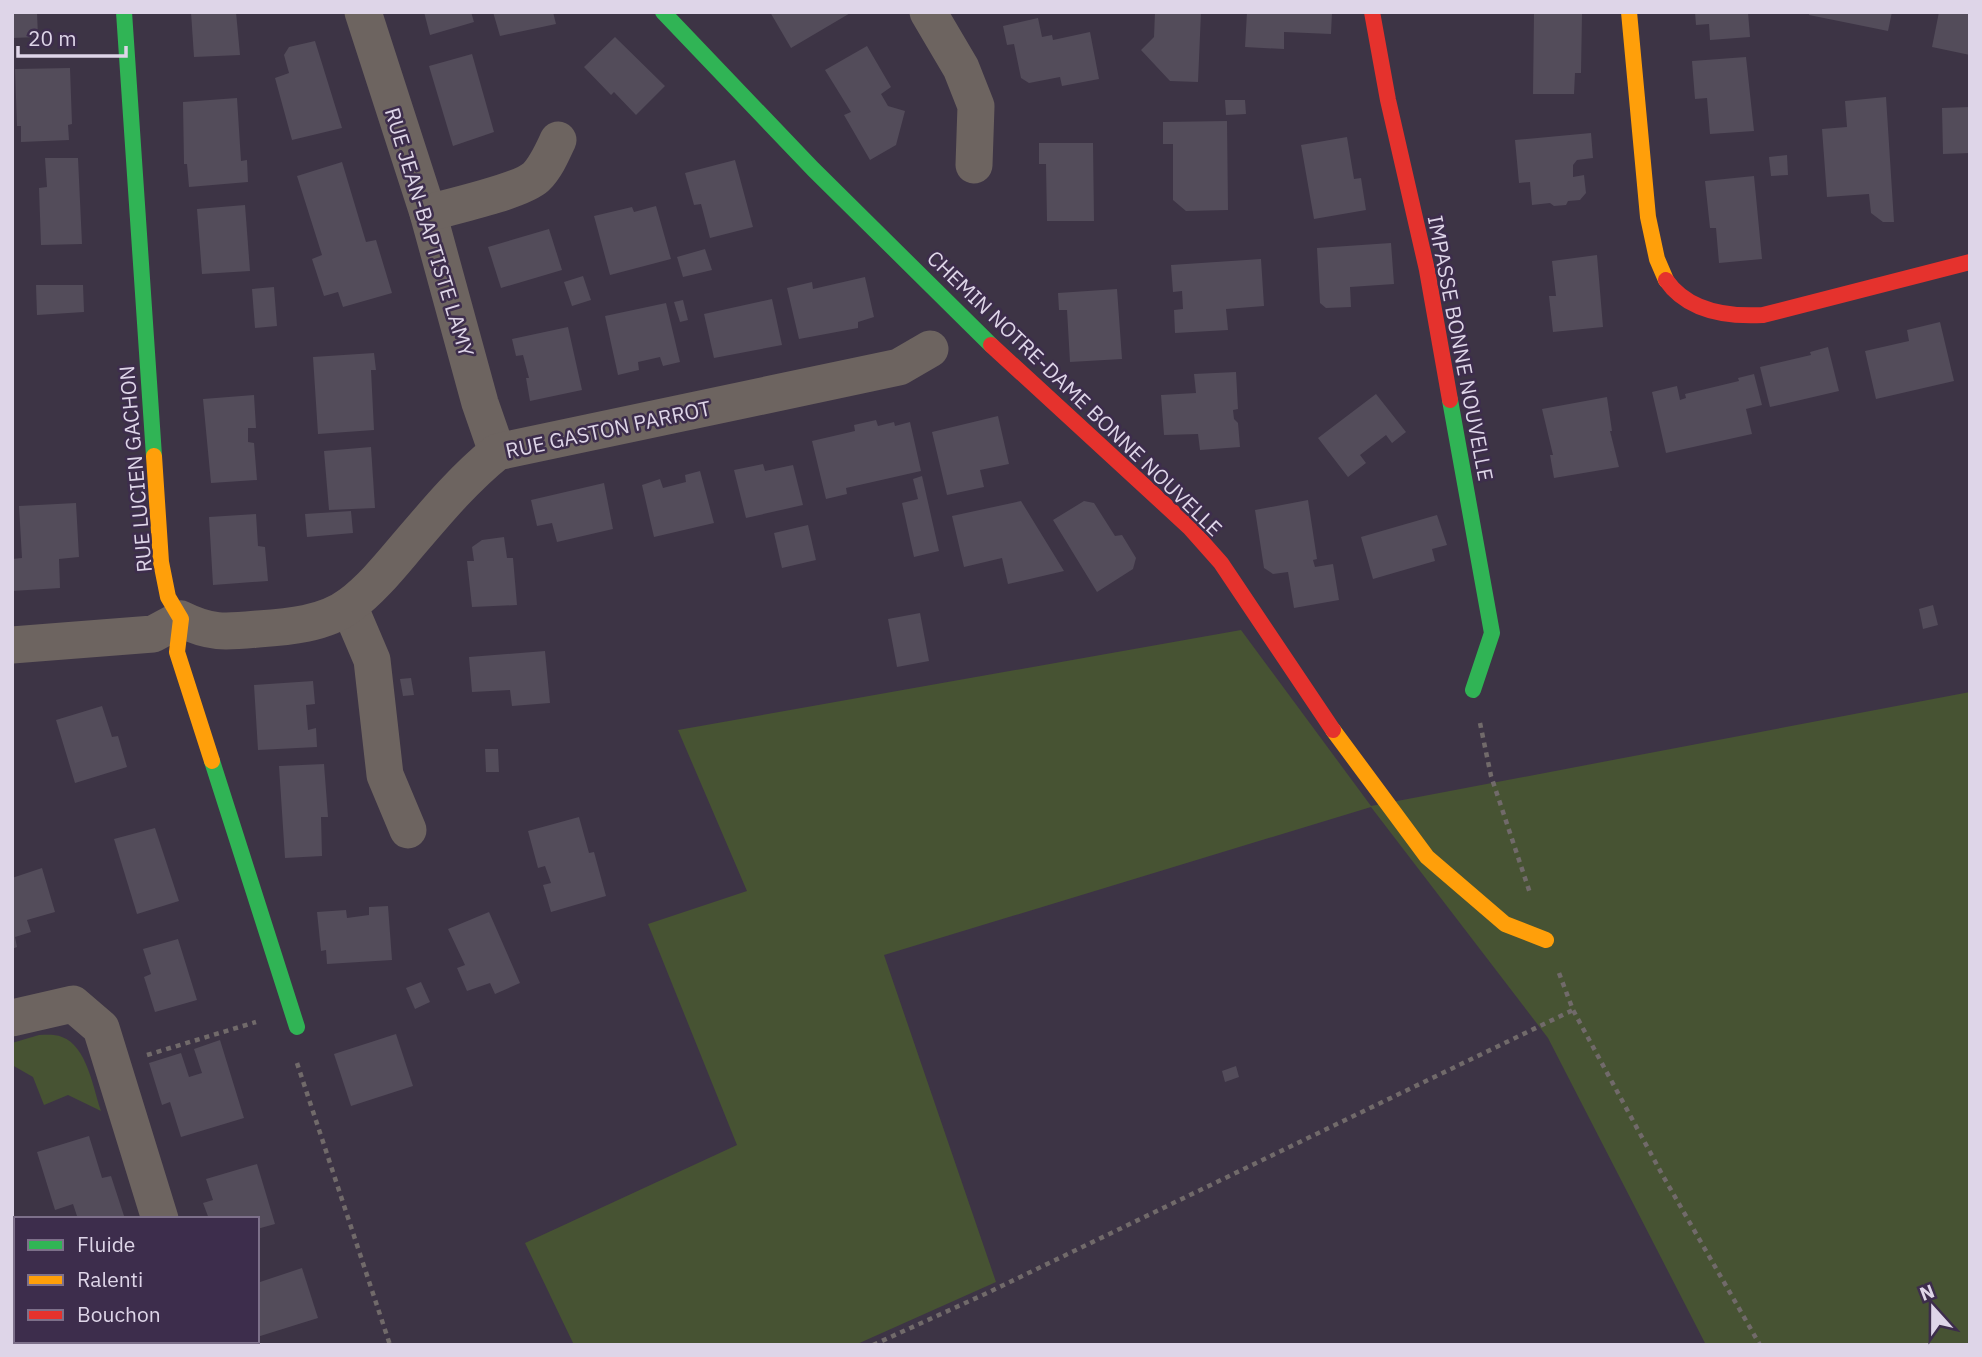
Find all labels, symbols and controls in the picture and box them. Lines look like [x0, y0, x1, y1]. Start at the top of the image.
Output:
scale bar [18, 14, 126, 58]
text: 20 m [28, 24, 77, 52]
street label: RUE JEAN-BAPTISTE LAMY [379, 104, 481, 361]
street label: IMPASSE BONNE NOUVELLE [1422, 213, 1500, 483]
street label: CHEMIN NOTRE-DAME BONNE NOUVELLE [921, 244, 1229, 542]
street label: RUE LUCIEN GACHON [112, 364, 158, 574]
street label: RUE GASTON PARROT [503, 394, 713, 464]
legend [14, 1217, 259, 1343]
text: Fluide [77, 1230, 135, 1258]
text: Ralenti [77, 1265, 143, 1293]
north arrow [1898, 1273, 1968, 1343]
text: N [1916, 1278, 1938, 1306]
text: Bouchon [77, 1300, 161, 1328]

